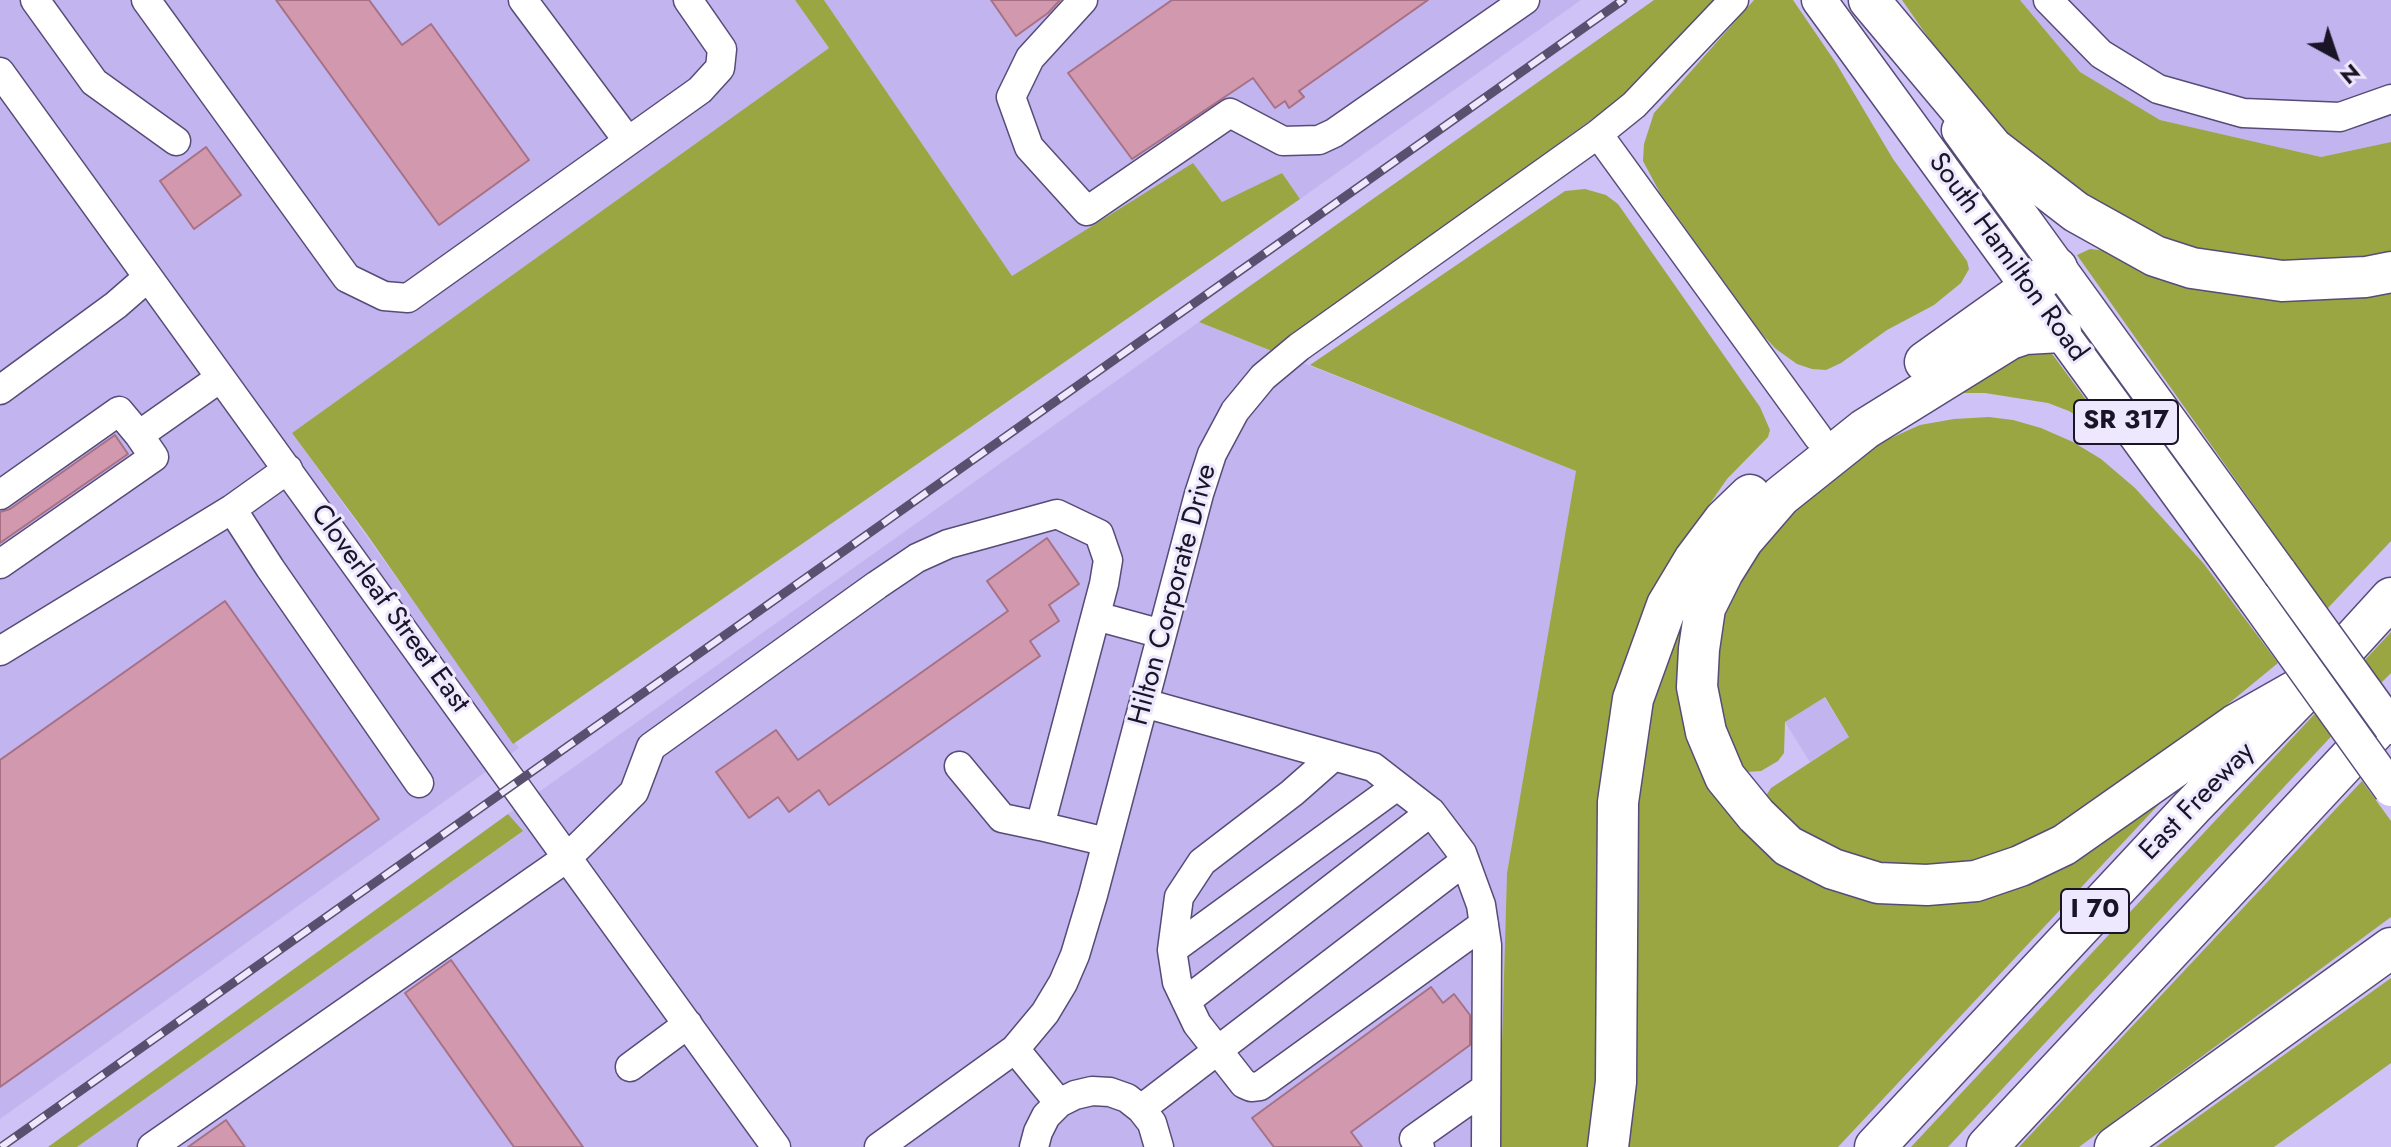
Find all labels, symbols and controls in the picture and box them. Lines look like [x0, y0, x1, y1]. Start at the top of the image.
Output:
north arrow [2295, 16, 2375, 96]
text: N [2333, 57, 2367, 92]
street label: South Hamilton Road [1920, 147, 2094, 369]
road number: SR 317 [2074, 400, 2178, 444]
street label: Hilton Corporate Drive [1123, 461, 1225, 729]
street label: Cloverleaf Street East [302, 498, 476, 720]
street label: East Freeway [2133, 736, 2263, 868]
road number: I 70 [2061, 889, 2129, 933]

